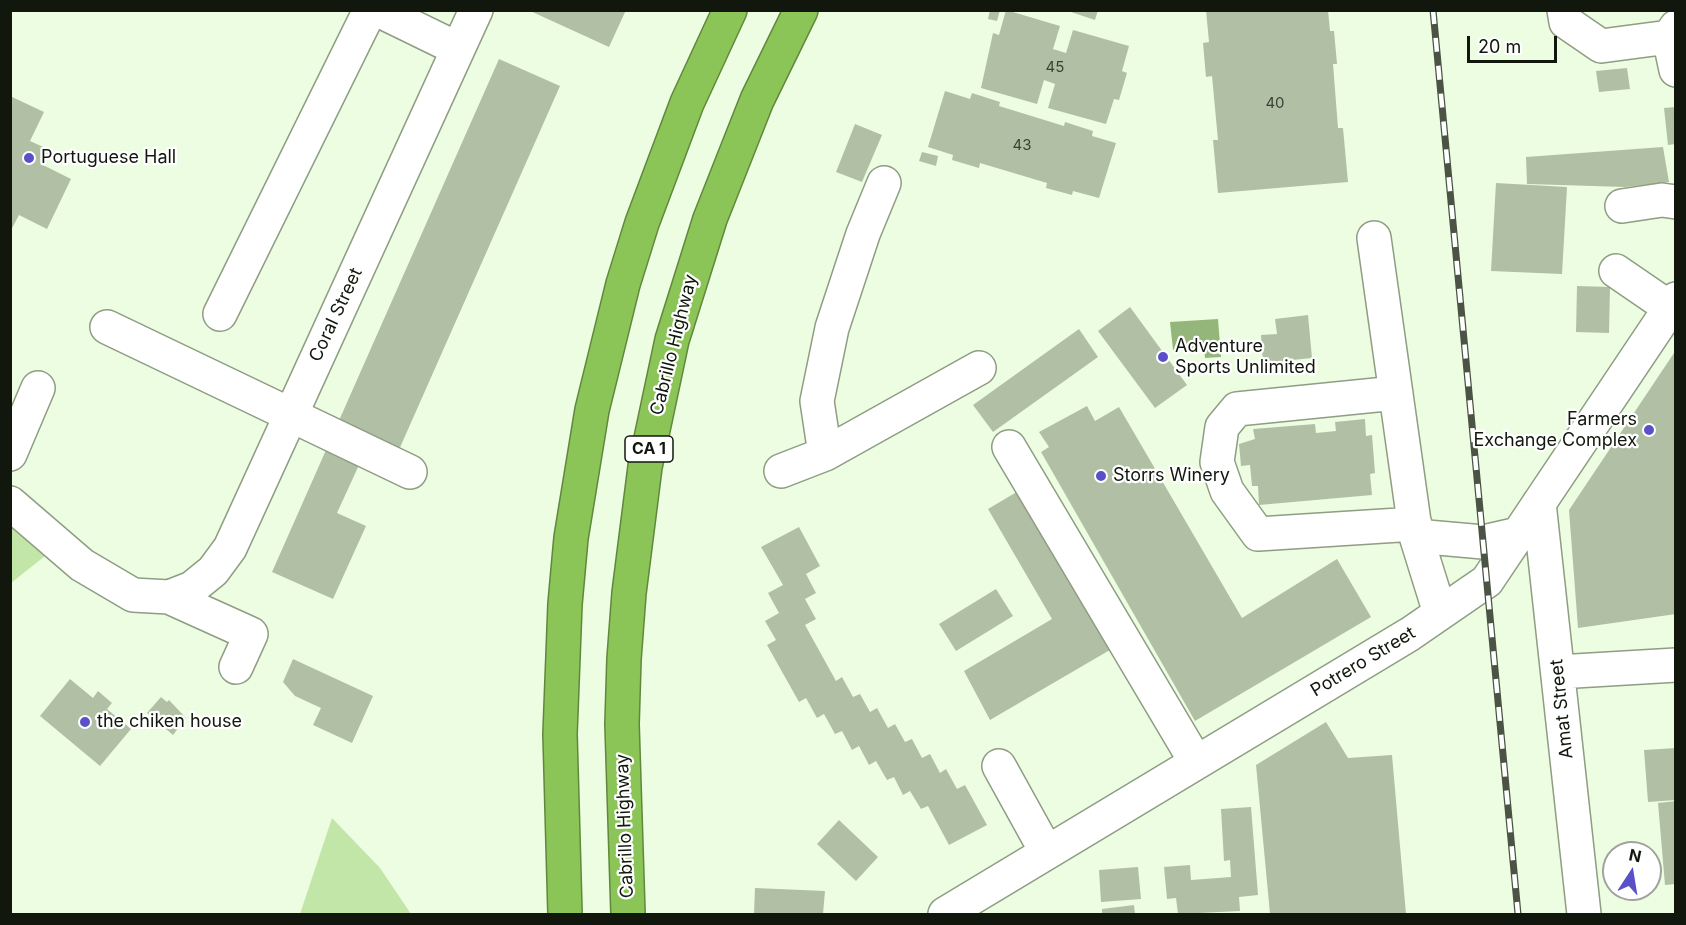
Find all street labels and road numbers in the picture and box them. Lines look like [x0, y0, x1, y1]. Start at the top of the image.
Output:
street label: Coral Street [305, 265, 367, 365]
street label: Cabrillo Highway [646, 272, 702, 418]
road number: CA 1 [625, 436, 673, 462]
street label: Potrero Street [1307, 622, 1419, 702]
street label: Amat Street [1546, 658, 1578, 760]
street label: Cabrillo Highway [612, 753, 638, 899]

